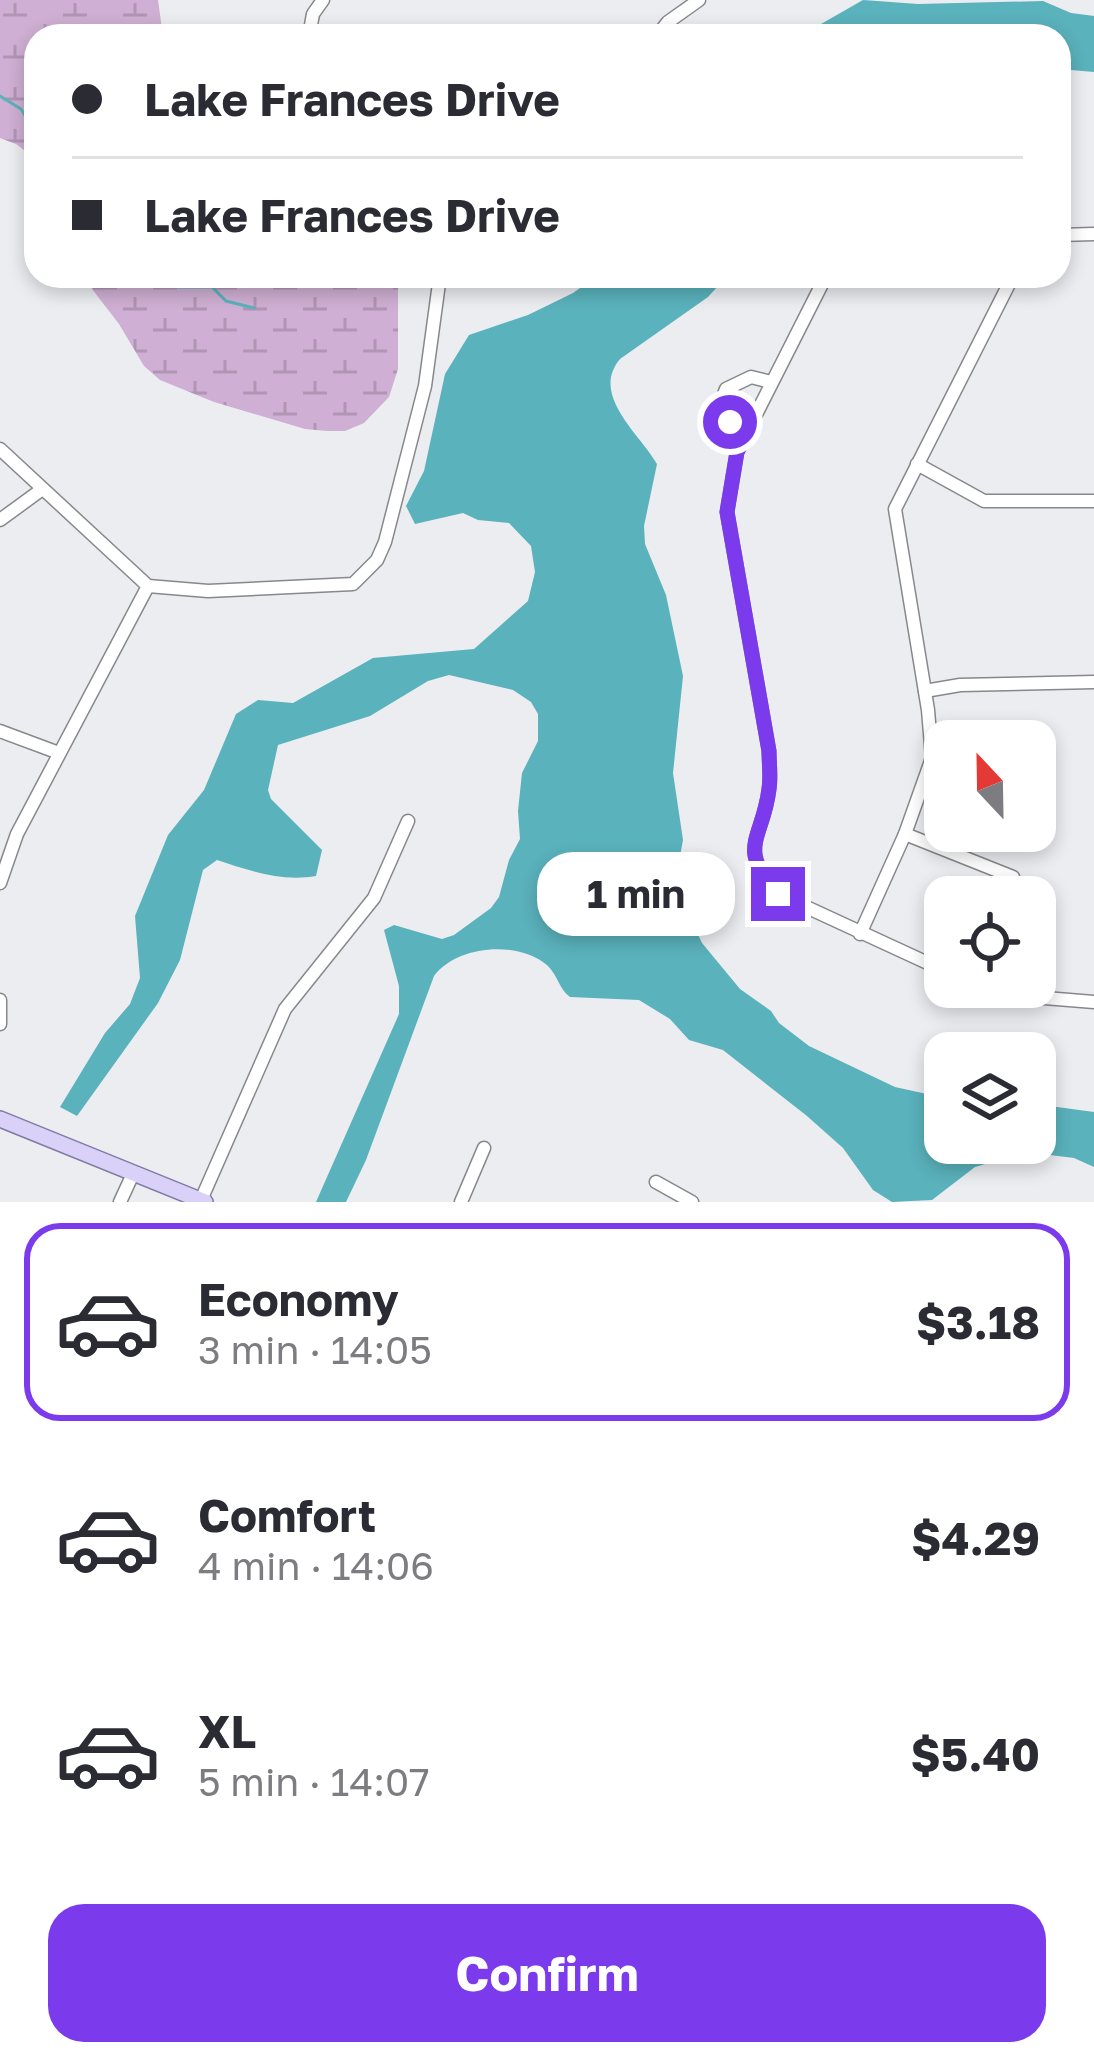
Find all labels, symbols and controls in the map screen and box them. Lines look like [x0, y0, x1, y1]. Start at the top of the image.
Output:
text: Lake Frances Drive [144, 72, 560, 126]
text: Lake Frances Drive [144, 188, 560, 242]
route start [703, 395, 757, 449]
north arrow [924, 720, 1056, 852]
map controls [924, 720, 1056, 1164]
callout: 1 min [538, 852, 736, 936]
route end [751, 867, 805, 921]
text: 1 min [587, 870, 685, 917]
button: locate [924, 876, 1056, 1008]
button: layers [924, 1032, 1056, 1164]
icon: car [54, 1268, 162, 1376]
text: Economy [198, 1272, 399, 1326]
text: $3.18 [916, 1295, 1040, 1349]
text: 3 min · 14:05 [198, 1326, 432, 1373]
icon: car [54, 1484, 162, 1592]
text: Comfort [198, 1488, 376, 1542]
text: $4.29 [911, 1511, 1040, 1565]
text: 4 min · 14:06 [198, 1542, 434, 1589]
icon: car [54, 1700, 162, 1808]
text: XL [198, 1704, 256, 1758]
text: $5.40 [911, 1727, 1040, 1781]
text: 5 min · 14:07 [198, 1758, 430, 1805]
button: Confirm [48, 1904, 1046, 2042]

